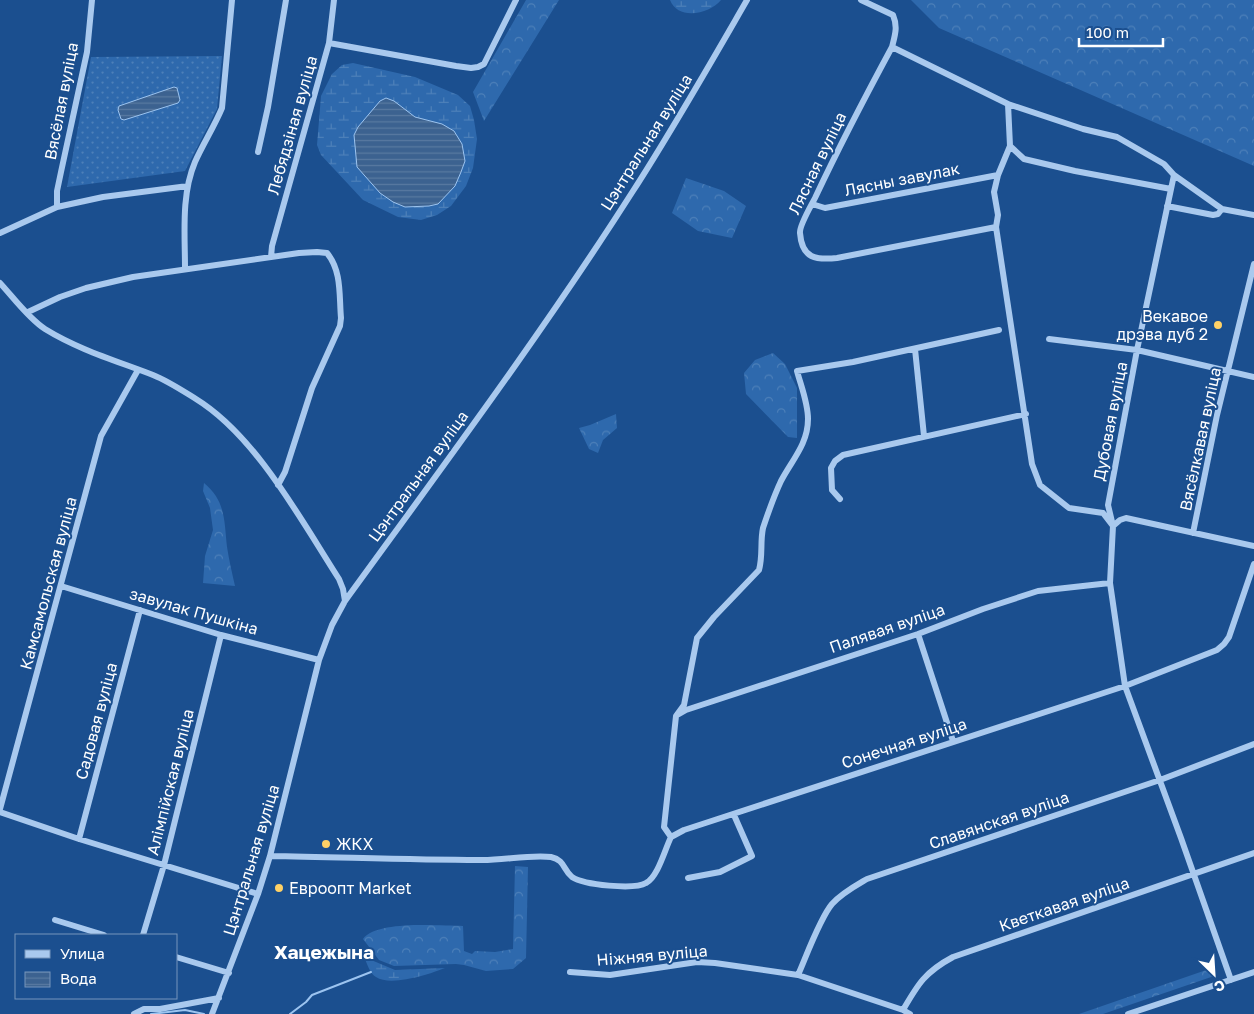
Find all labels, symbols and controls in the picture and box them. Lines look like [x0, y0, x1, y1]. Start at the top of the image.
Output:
scale bar [1079, 15, 1163, 47]
text: 100 m [1086, 23, 1129, 41]
street label: Вясёлая вуліца [40, 41, 82, 161]
street label: Лебядзіная вуліца [263, 53, 321, 197]
street label: Цэнтральная вуліца [596, 70, 696, 214]
street label: Лясная вуліца [784, 109, 850, 217]
street label: Лясны завулак [843, 158, 961, 200]
place label: Векавое дрэва дуб 2 [1116, 306, 1208, 344]
marker: Векавое дрэва дуб 2 [1212, 319, 1224, 331]
street label: Дубовая вуліца [1089, 360, 1131, 482]
street label: Вясёлкавая вуліца [1175, 365, 1225, 513]
street label: Цэнтральная вуліца [364, 407, 472, 545]
street label: Камсамольская вуліца [15, 494, 81, 672]
street label: завулак Пушкіна [128, 583, 260, 639]
street label: Палявая вуліца [827, 599, 947, 657]
street label: Садовая вуліца [71, 660, 121, 782]
street label: Алімпійская вуліца [142, 707, 198, 857]
street label: Сонечная вуліца [839, 713, 969, 773]
street label: Цэнтральная вуліца [218, 782, 284, 938]
street label: Славянская вуліца [926, 787, 1072, 853]
place label: ЖКХ [336, 834, 374, 854]
marker: ЖКХ [320, 838, 332, 850]
street label: Кветкавая вуліца [996, 872, 1132, 936]
place label: Евроопт Market [289, 878, 412, 898]
marker: Евроопт Market [273, 882, 285, 894]
legend [15, 934, 178, 999]
district label: Хацежына [274, 940, 374, 963]
street label: Ніжняя вуліца [596, 940, 708, 970]
text: Улица [60, 944, 105, 962]
north arrow [1189, 949, 1239, 999]
text: Вода [60, 969, 97, 987]
text: С [1212, 976, 1228, 996]

